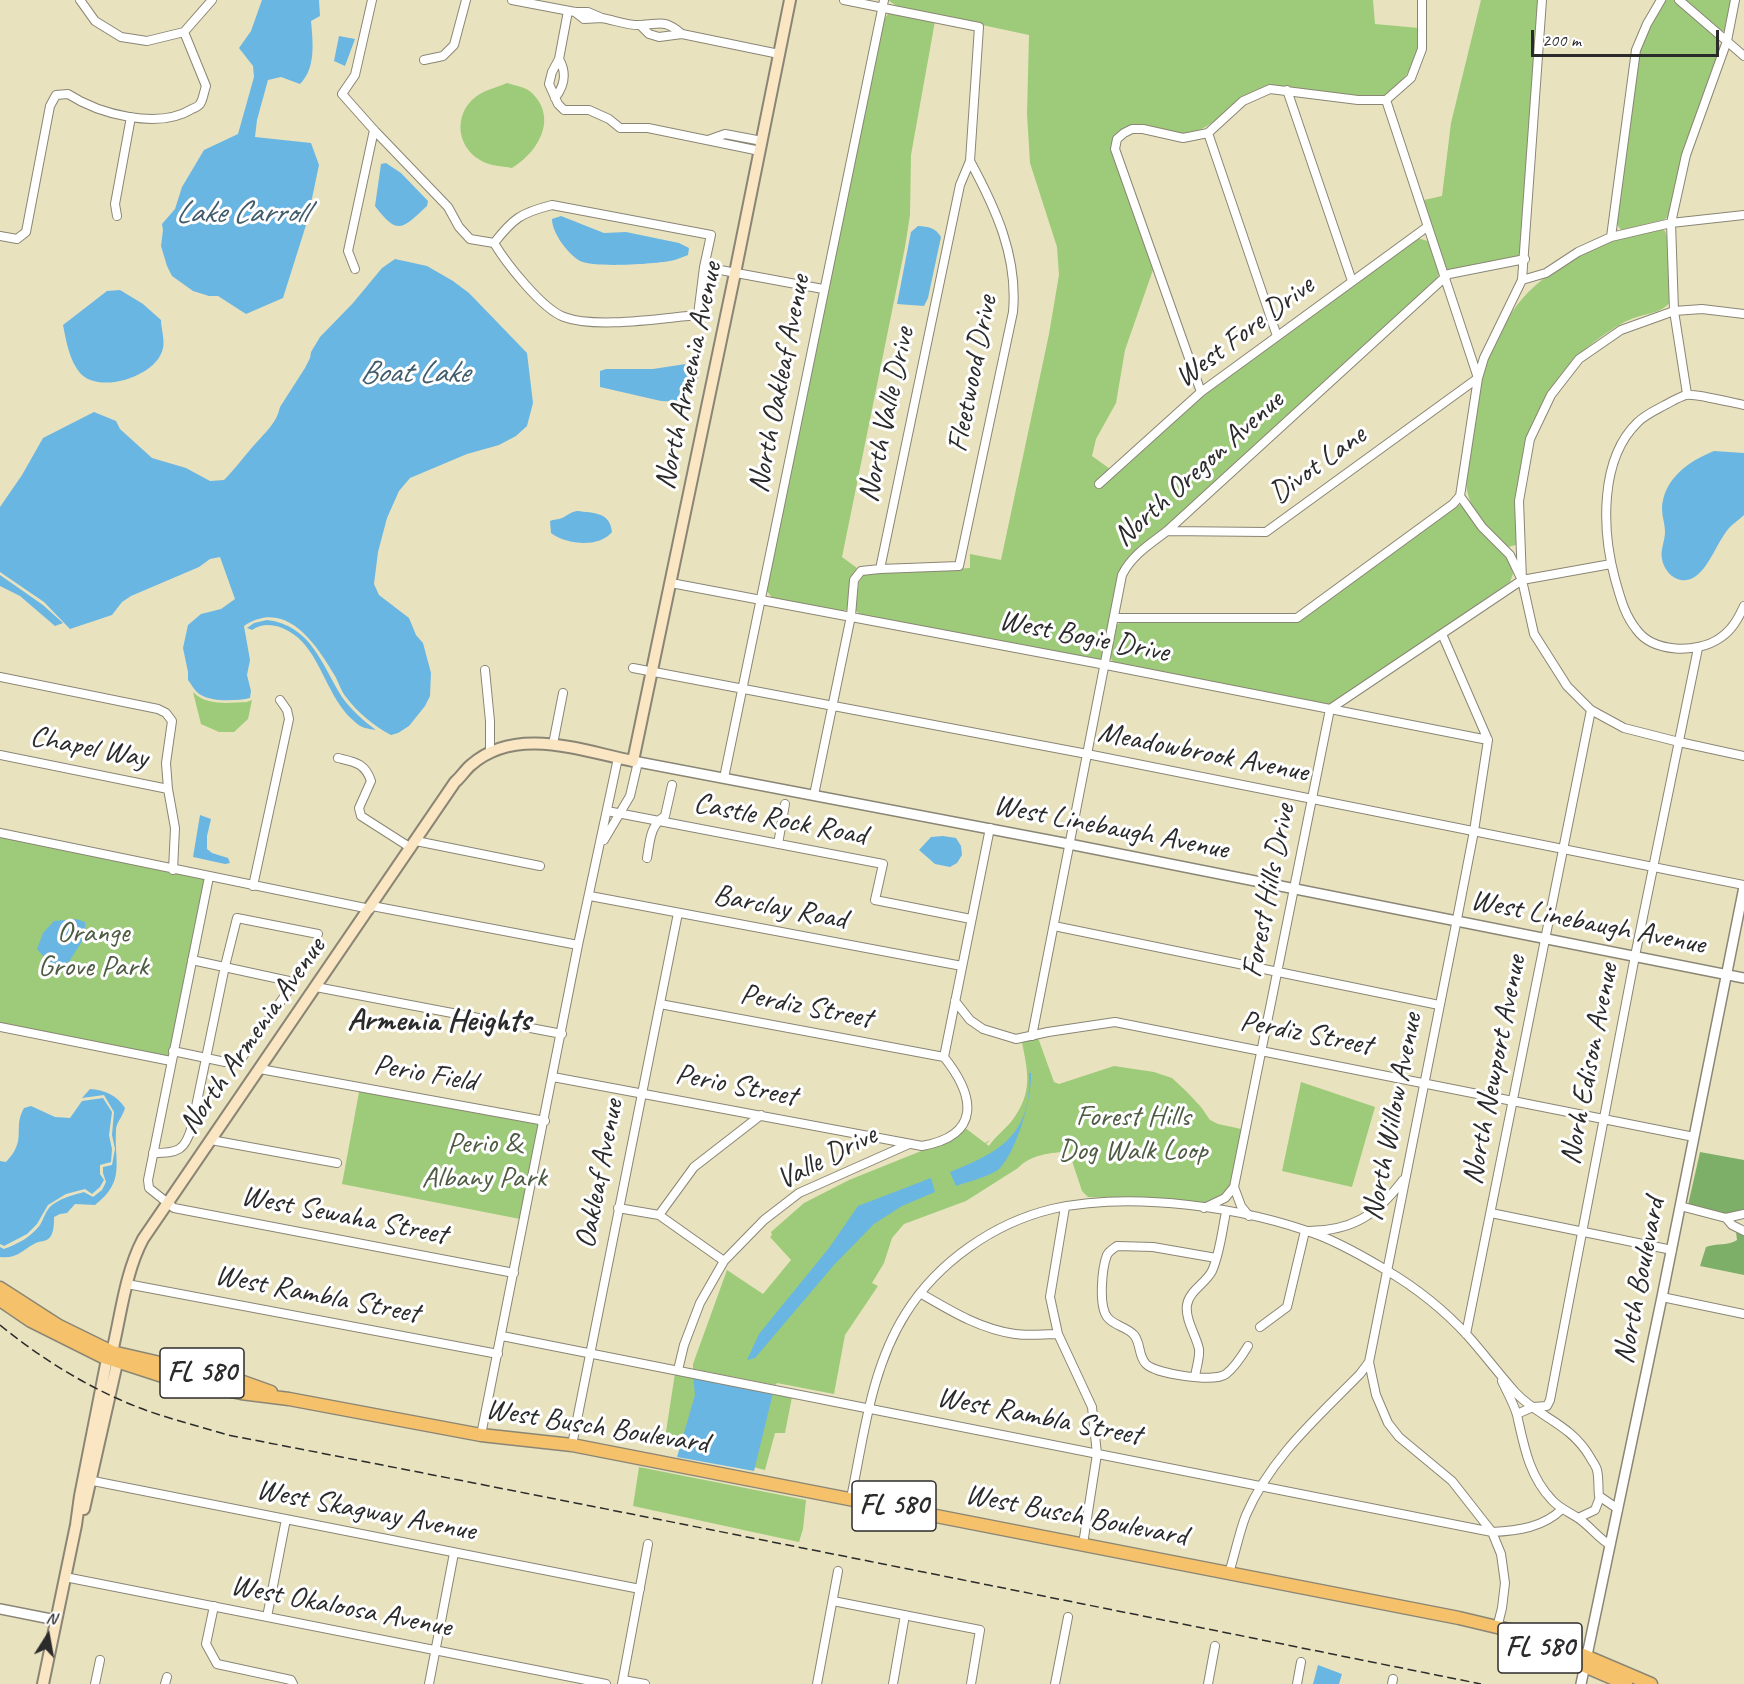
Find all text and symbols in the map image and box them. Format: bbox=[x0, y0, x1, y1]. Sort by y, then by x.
scale bar bbox=[1534, 18, 1722, 56]
text: 200 m bbox=[1542, 29, 1581, 51]
water label: Lake Carroll bbox=[175, 195, 307, 233]
street label: North Armenia Avenue bbox=[647, 259, 731, 493]
street label: West Fore Drive bbox=[1169, 268, 1321, 396]
street label: North Oakleaf Avenue bbox=[741, 272, 819, 496]
street label: Fleetwood Drive bbox=[940, 293, 1006, 455]
street label: North Valle Drive bbox=[851, 324, 923, 506]
water label: Boat Lake bbox=[360, 355, 468, 393]
street label: North Oregon Avenue bbox=[1106, 383, 1292, 555]
street label: Divot Lane bbox=[1263, 418, 1373, 512]
street label: West Bogie Drive bbox=[996, 603, 1172, 671]
street label: Meadowbrook Avenue bbox=[1095, 715, 1311, 791]
street label: Chapel Way bbox=[27, 719, 151, 777]
street label: Castle Rock Road bbox=[691, 786, 869, 854]
street label: West Linebaugh Avenue bbox=[991, 788, 1231, 868]
street label: Forest Hills Drive bbox=[1235, 801, 1303, 981]
street label: Barclay Road bbox=[710, 877, 850, 939]
street label: West Linebaugh Avenue bbox=[1468, 883, 1708, 963]
park label: Orange Grove Park bbox=[38, 915, 148, 986]
street label: North Armenia Avenue bbox=[172, 931, 334, 1141]
street label: North Newport Avenue bbox=[1455, 952, 1535, 1188]
street label: Norh Edison Avenue bbox=[1553, 960, 1627, 1168]
street label: Perdiz Street bbox=[737, 977, 875, 1037]
district label: Armenia Heights bbox=[347, 1003, 531, 1041]
street label: Perdiz Street bbox=[1237, 1004, 1375, 1064]
street label: North Willow Avenue bbox=[1355, 1010, 1431, 1224]
street label: Perio Field bbox=[371, 1047, 479, 1101]
street label: Perio Street bbox=[672, 1057, 800, 1115]
street label: Oakleaf Avenue bbox=[568, 1096, 632, 1252]
park label: Forest Hills Dog Walk Loop bbox=[1058, 1099, 1208, 1170]
street label: Valle Drive bbox=[771, 1118, 883, 1198]
park label: Perio & Albany Park bbox=[422, 1126, 546, 1196]
street label: West Sewaha Street bbox=[238, 1178, 450, 1254]
street label: North Boulevard bbox=[1606, 1195, 1674, 1367]
street label: West Rambla Street bbox=[212, 1258, 422, 1332]
road number: FL 580 bbox=[160, 1348, 244, 1398]
street label: West Rambla Street bbox=[934, 1380, 1144, 1454]
street label: West Busch Boulevard bbox=[483, 1392, 711, 1462]
street label: West Skagway Avenue bbox=[253, 1472, 479, 1550]
street label: West Busch Boulevard bbox=[962, 1477, 1190, 1555]
road number: FL 580 bbox=[852, 1481, 936, 1531]
street label: West Okaloosa Avenue bbox=[228, 1568, 454, 1646]
north arrow bbox=[18, 1606, 78, 1666]
text: N bbox=[45, 1608, 58, 1629]
road number: FL 580 bbox=[1498, 1623, 1582, 1673]

